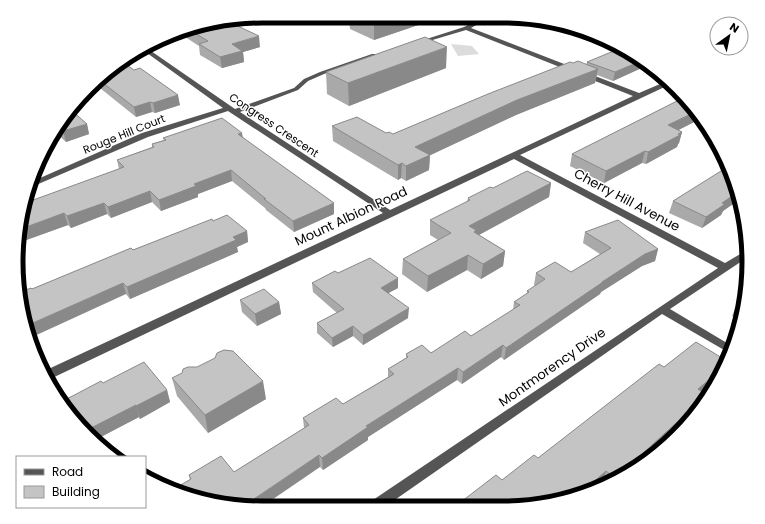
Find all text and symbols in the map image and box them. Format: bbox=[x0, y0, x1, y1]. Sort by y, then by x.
north arrow bbox=[709, 16, 749, 56]
text: N bbox=[727, 19, 742, 37]
street label: Congress Crescent bbox=[226, 89, 322, 161]
street label: Rouge Hill Court bbox=[81, 110, 167, 158]
street label: Cherry Hill Avenue bbox=[571, 164, 683, 236]
street label: Mount Albion Road bbox=[292, 182, 410, 250]
street label: Montmorency Drive bbox=[495, 323, 609, 411]
legend bbox=[16, 456, 146, 508]
text: Road bbox=[52, 463, 83, 480]
text: Building bbox=[52, 483, 100, 500]

